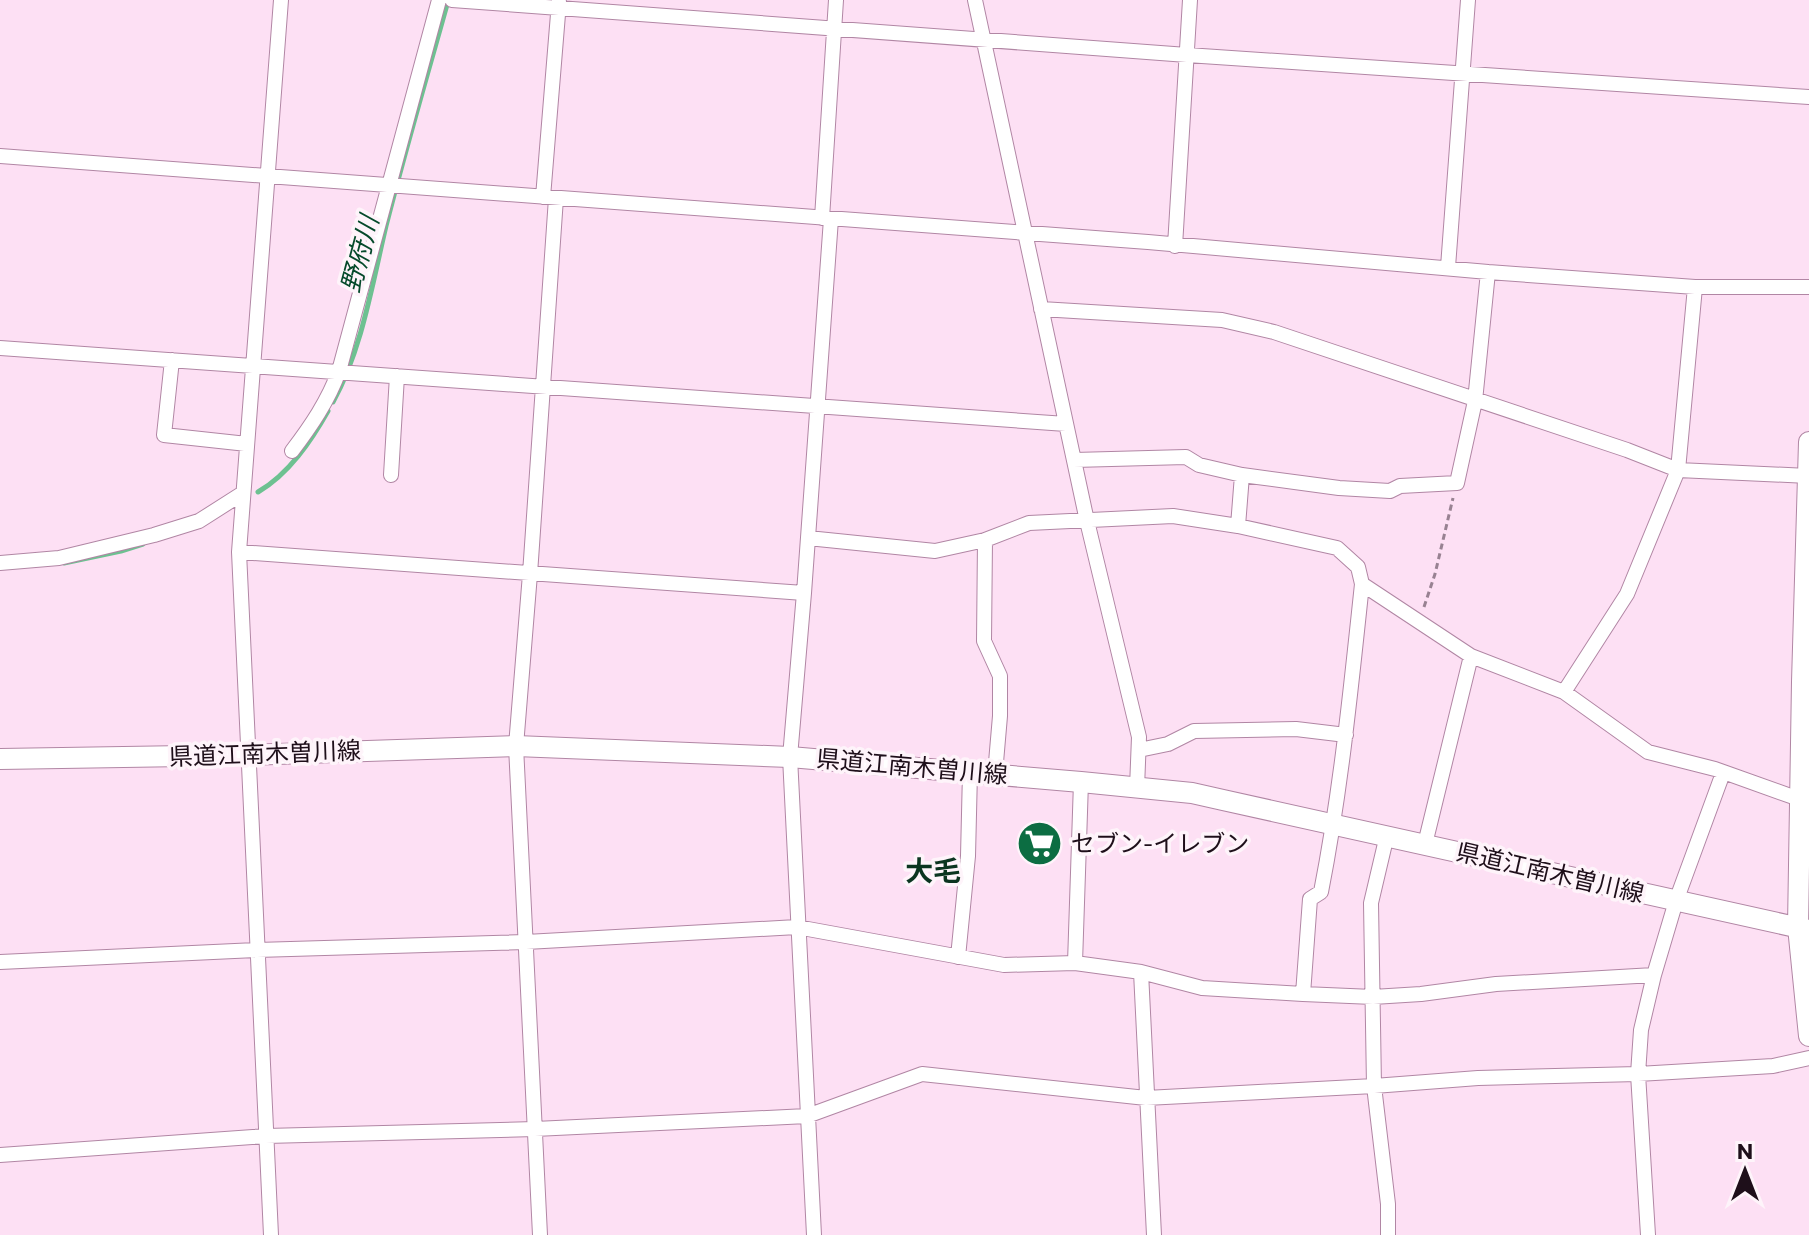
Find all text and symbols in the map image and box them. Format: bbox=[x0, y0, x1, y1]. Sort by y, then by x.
water label: 野府川 bbox=[333, 209, 384, 295]
street label: 県道江南木曽川線 bbox=[169, 735, 361, 770]
street label: 県道江南木曽川線 bbox=[815, 743, 1009, 788]
supermarket icon: セブン-イレブン bbox=[1016, 820, 1064, 868]
place label: セブン-イレブン bbox=[1071, 828, 1249, 857]
street label: 県道江南木曽川線 bbox=[1454, 836, 1647, 907]
district label: 大毛 bbox=[905, 853, 961, 887]
north arrow bbox=[1705, 1131, 1785, 1211]
text: N bbox=[1737, 1137, 1753, 1164]

